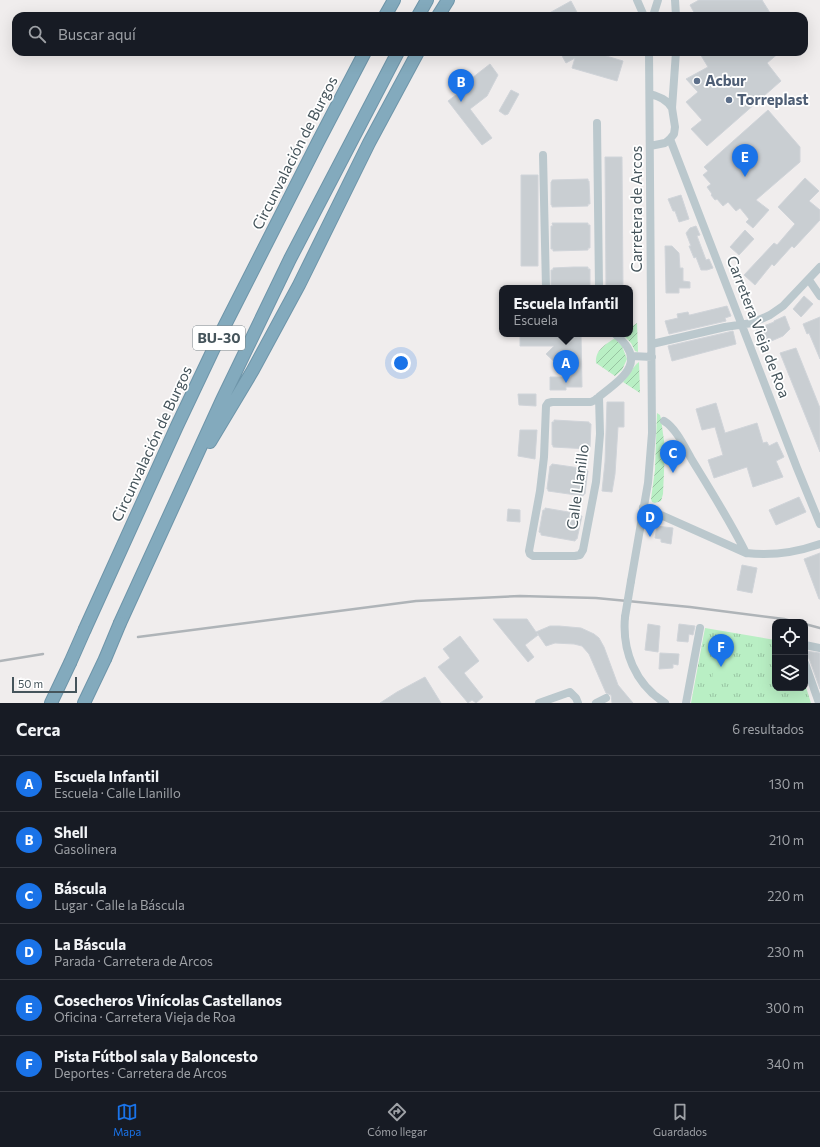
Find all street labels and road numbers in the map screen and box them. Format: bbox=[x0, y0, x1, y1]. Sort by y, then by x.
street label: Circunvalación de Burgos bbox=[248, 73, 341, 232]
street label: Carretera de Arcos bbox=[627, 145, 645, 272]
street label: Carretera Vieja de Roa bbox=[724, 253, 794, 400]
road number: BU-30 bbox=[193, 326, 245, 350]
street label: Circunvalación de Burgos bbox=[107, 363, 195, 524]
street label: Calle Llanillo bbox=[562, 443, 592, 531]

